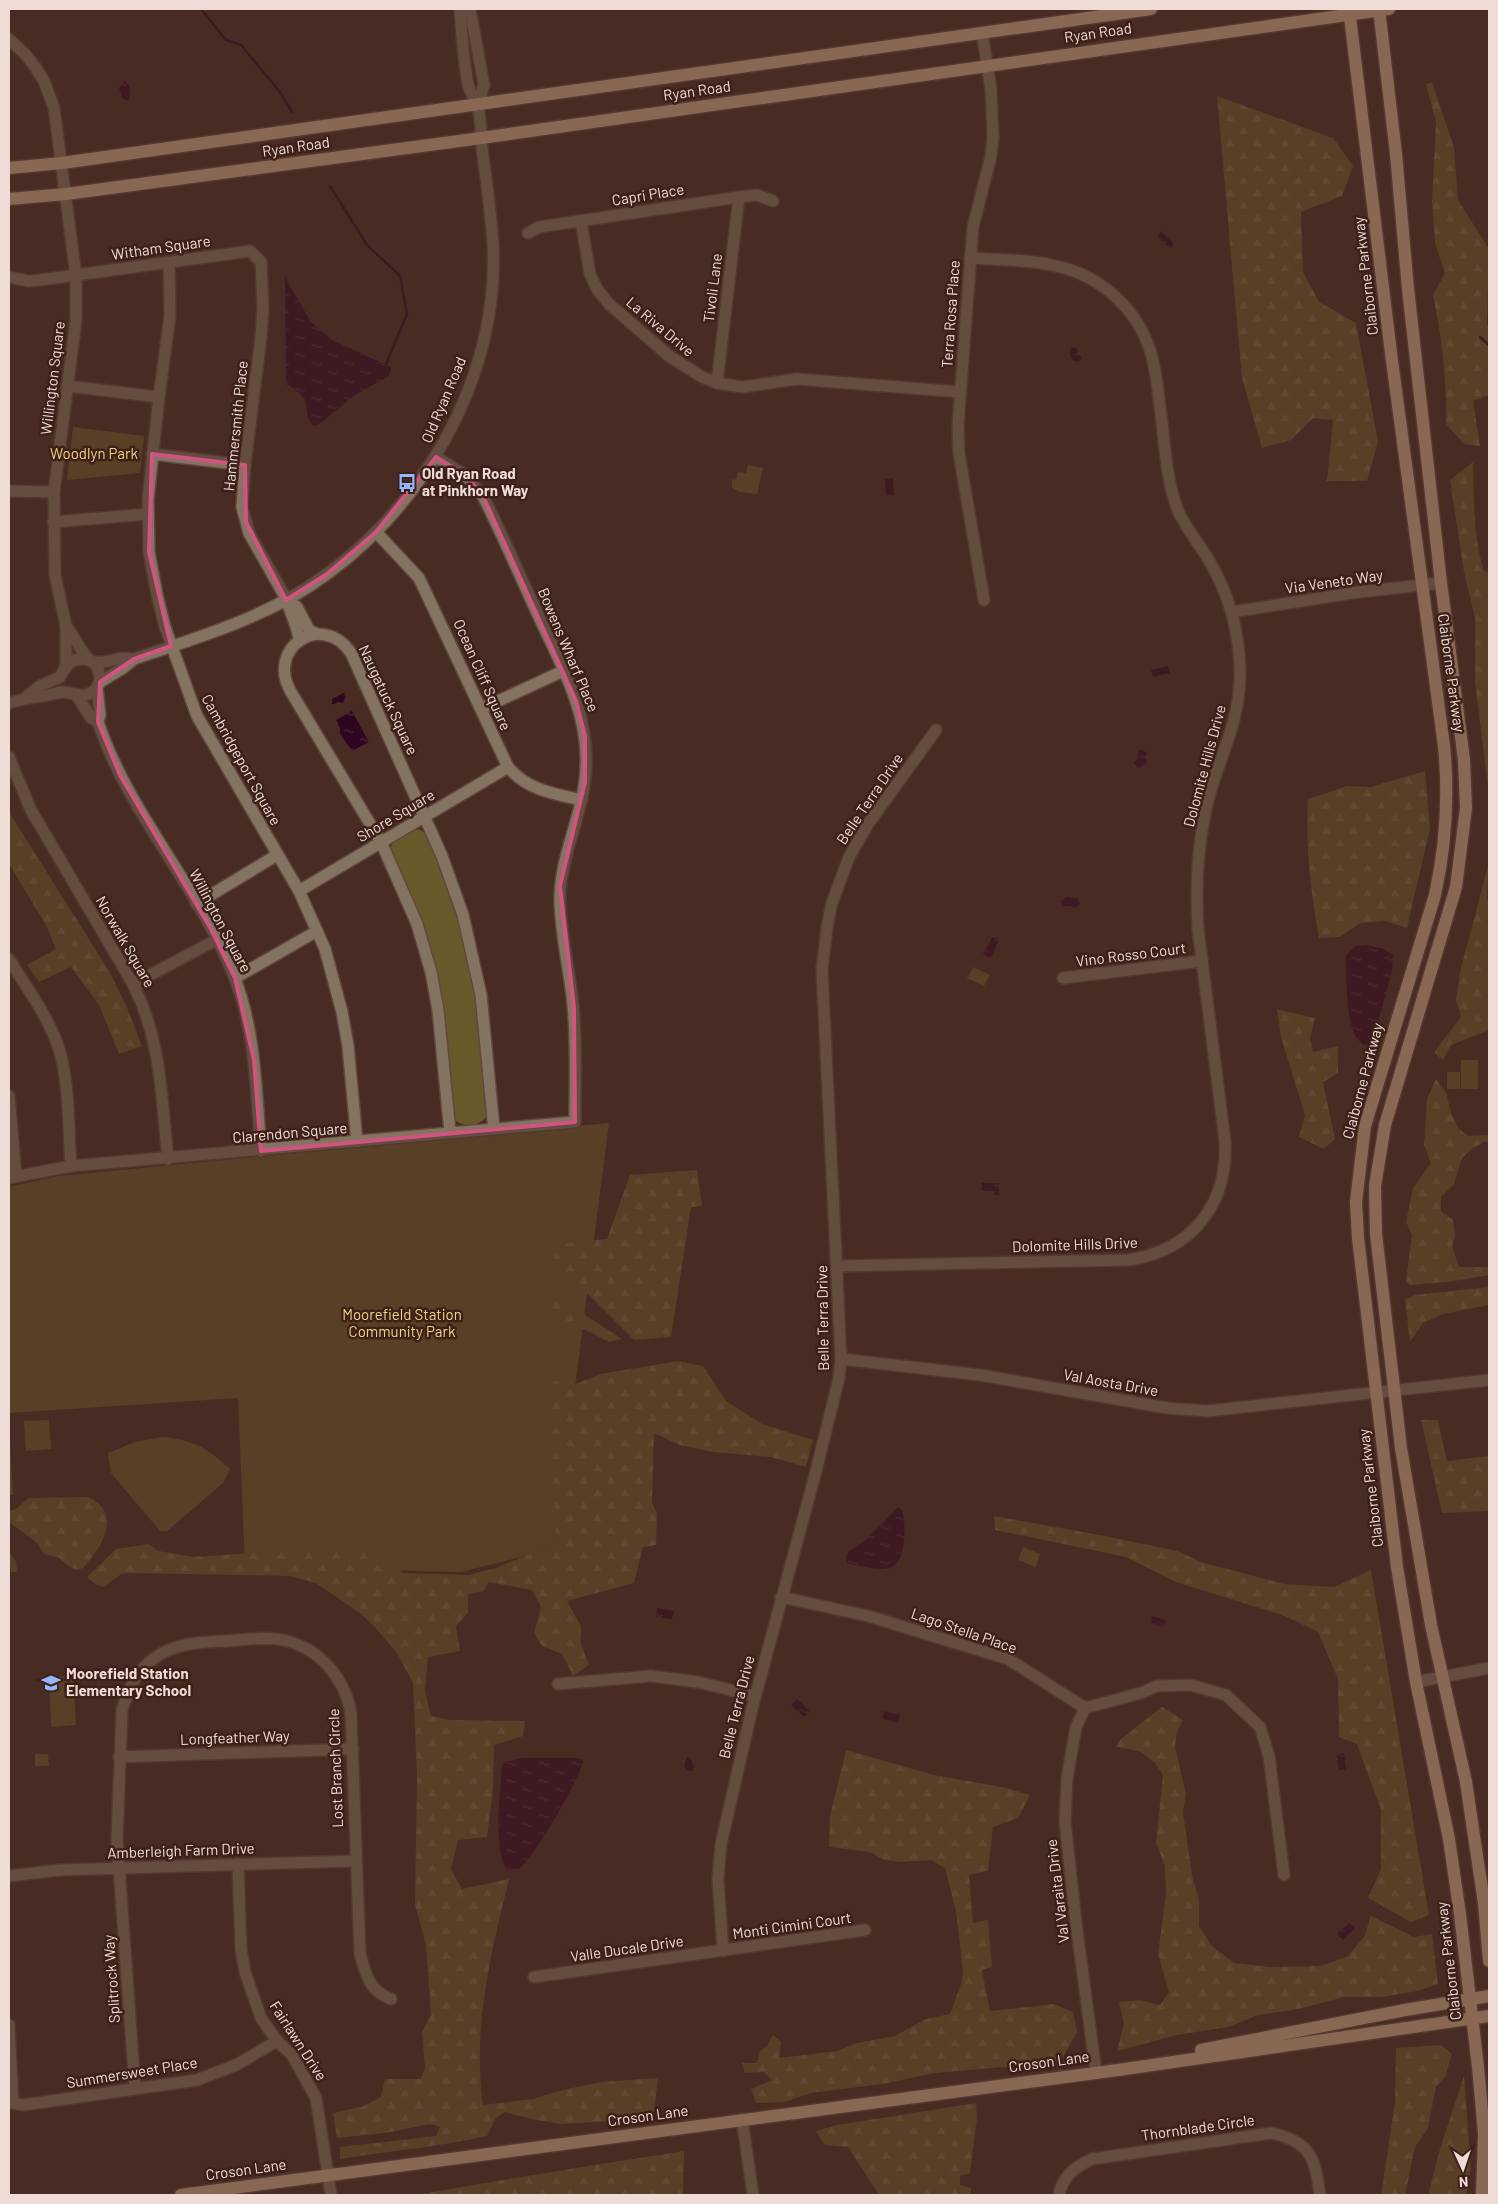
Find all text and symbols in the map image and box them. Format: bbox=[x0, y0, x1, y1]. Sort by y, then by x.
street label: Ryan Road bbox=[1063, 18, 1133, 46]
street label: Ryan Road bbox=[662, 76, 732, 104]
street label: Ryan Road bbox=[261, 132, 331, 160]
street label: Capri Place bbox=[610, 179, 685, 209]
street label: Claiborne Parkway bbox=[1349, 216, 1381, 336]
street label: Witham Square bbox=[110, 231, 212, 263]
street label: Tivoli Lane bbox=[699, 252, 725, 324]
street label: Terra Rosa Place bbox=[937, 259, 963, 368]
street label: La Riva Drive bbox=[623, 293, 698, 360]
street label: Willington Square bbox=[36, 320, 68, 436]
street label: Old Ryan Road bbox=[417, 354, 469, 445]
street label: Hammersmith Place bbox=[219, 360, 251, 492]
park label: Woodlyn Park bbox=[50, 444, 138, 462]
place label: Old Ryan Road at Pinkhorn Way bbox=[422, 464, 529, 499]
bus stop icon: Old Ryan Road at Pinkhorn Way bbox=[396, 472, 418, 494]
street label: Via Veneto Way bbox=[1284, 565, 1384, 597]
street label: Bowens Wharf Place bbox=[535, 585, 603, 714]
street label: Claiborne Parkway bbox=[1435, 613, 1469, 733]
street label: Ocean Cliff Square bbox=[450, 616, 516, 733]
street label: Naugatuck Square bbox=[356, 642, 422, 757]
street label: Cambridgeport Square bbox=[198, 691, 285, 828]
street label: Dolomite Hills Drive bbox=[1179, 703, 1229, 829]
street label: Belle Terra Drive bbox=[832, 750, 906, 847]
street label: Shore Square bbox=[353, 785, 438, 845]
street label: Willington Square bbox=[186, 866, 256, 975]
street label: Norwalk Square bbox=[92, 893, 159, 990]
street label: Vino Rosso Court bbox=[1075, 938, 1187, 970]
street label: Claiborne Parkway bbox=[1338, 1021, 1386, 1141]
street label: Clarendon Square bbox=[232, 1118, 348, 1146]
street label: Dolomite Hills Drive bbox=[1012, 1233, 1138, 1255]
street label: Belle Terra Drive bbox=[812, 1265, 832, 1371]
park label: Moorefield Station Community Park bbox=[342, 1305, 462, 1340]
street label: Val Aosta Drive bbox=[1062, 1365, 1160, 1399]
street label: Claiborne Parkway bbox=[1354, 1428, 1386, 1548]
street label: Lago Stella Place bbox=[909, 1604, 1020, 1657]
street label: Belle Terra Drive bbox=[715, 1653, 758, 1760]
place label: Moorefield Station Elementary School bbox=[66, 1664, 191, 1699]
school or university icon: Moorefield Station Elementary School bbox=[40, 1672, 62, 1694]
street label: Lost Branch Circle bbox=[324, 1708, 346, 1828]
street label: Longfeather Way bbox=[180, 1726, 290, 1748]
street label: Amberleigh Farm Drive bbox=[107, 1838, 255, 1862]
street label: Val Varaita Drive bbox=[1042, 1838, 1072, 1944]
street label: Claiborne Parkway bbox=[1432, 1901, 1464, 2021]
street label: Monti Cimini Court bbox=[731, 1908, 852, 1942]
street label: Valle Ducale Drive bbox=[569, 1931, 685, 1965]
street label: Splitrock Way bbox=[99, 1934, 123, 2024]
street label: Fairlawn Drive bbox=[266, 1997, 331, 2084]
street label: Croson Lane bbox=[1007, 2046, 1090, 2076]
street label: Summersweet Place bbox=[65, 2053, 199, 2091]
street label: Croson Lane bbox=[606, 2100, 689, 2130]
street label: Thornblade Circle bbox=[1140, 2110, 1256, 2144]
north arrow bbox=[1438, 2144, 1488, 2194]
street label: Croson Lane bbox=[204, 2154, 287, 2184]
text: N bbox=[1459, 2174, 1469, 2191]

